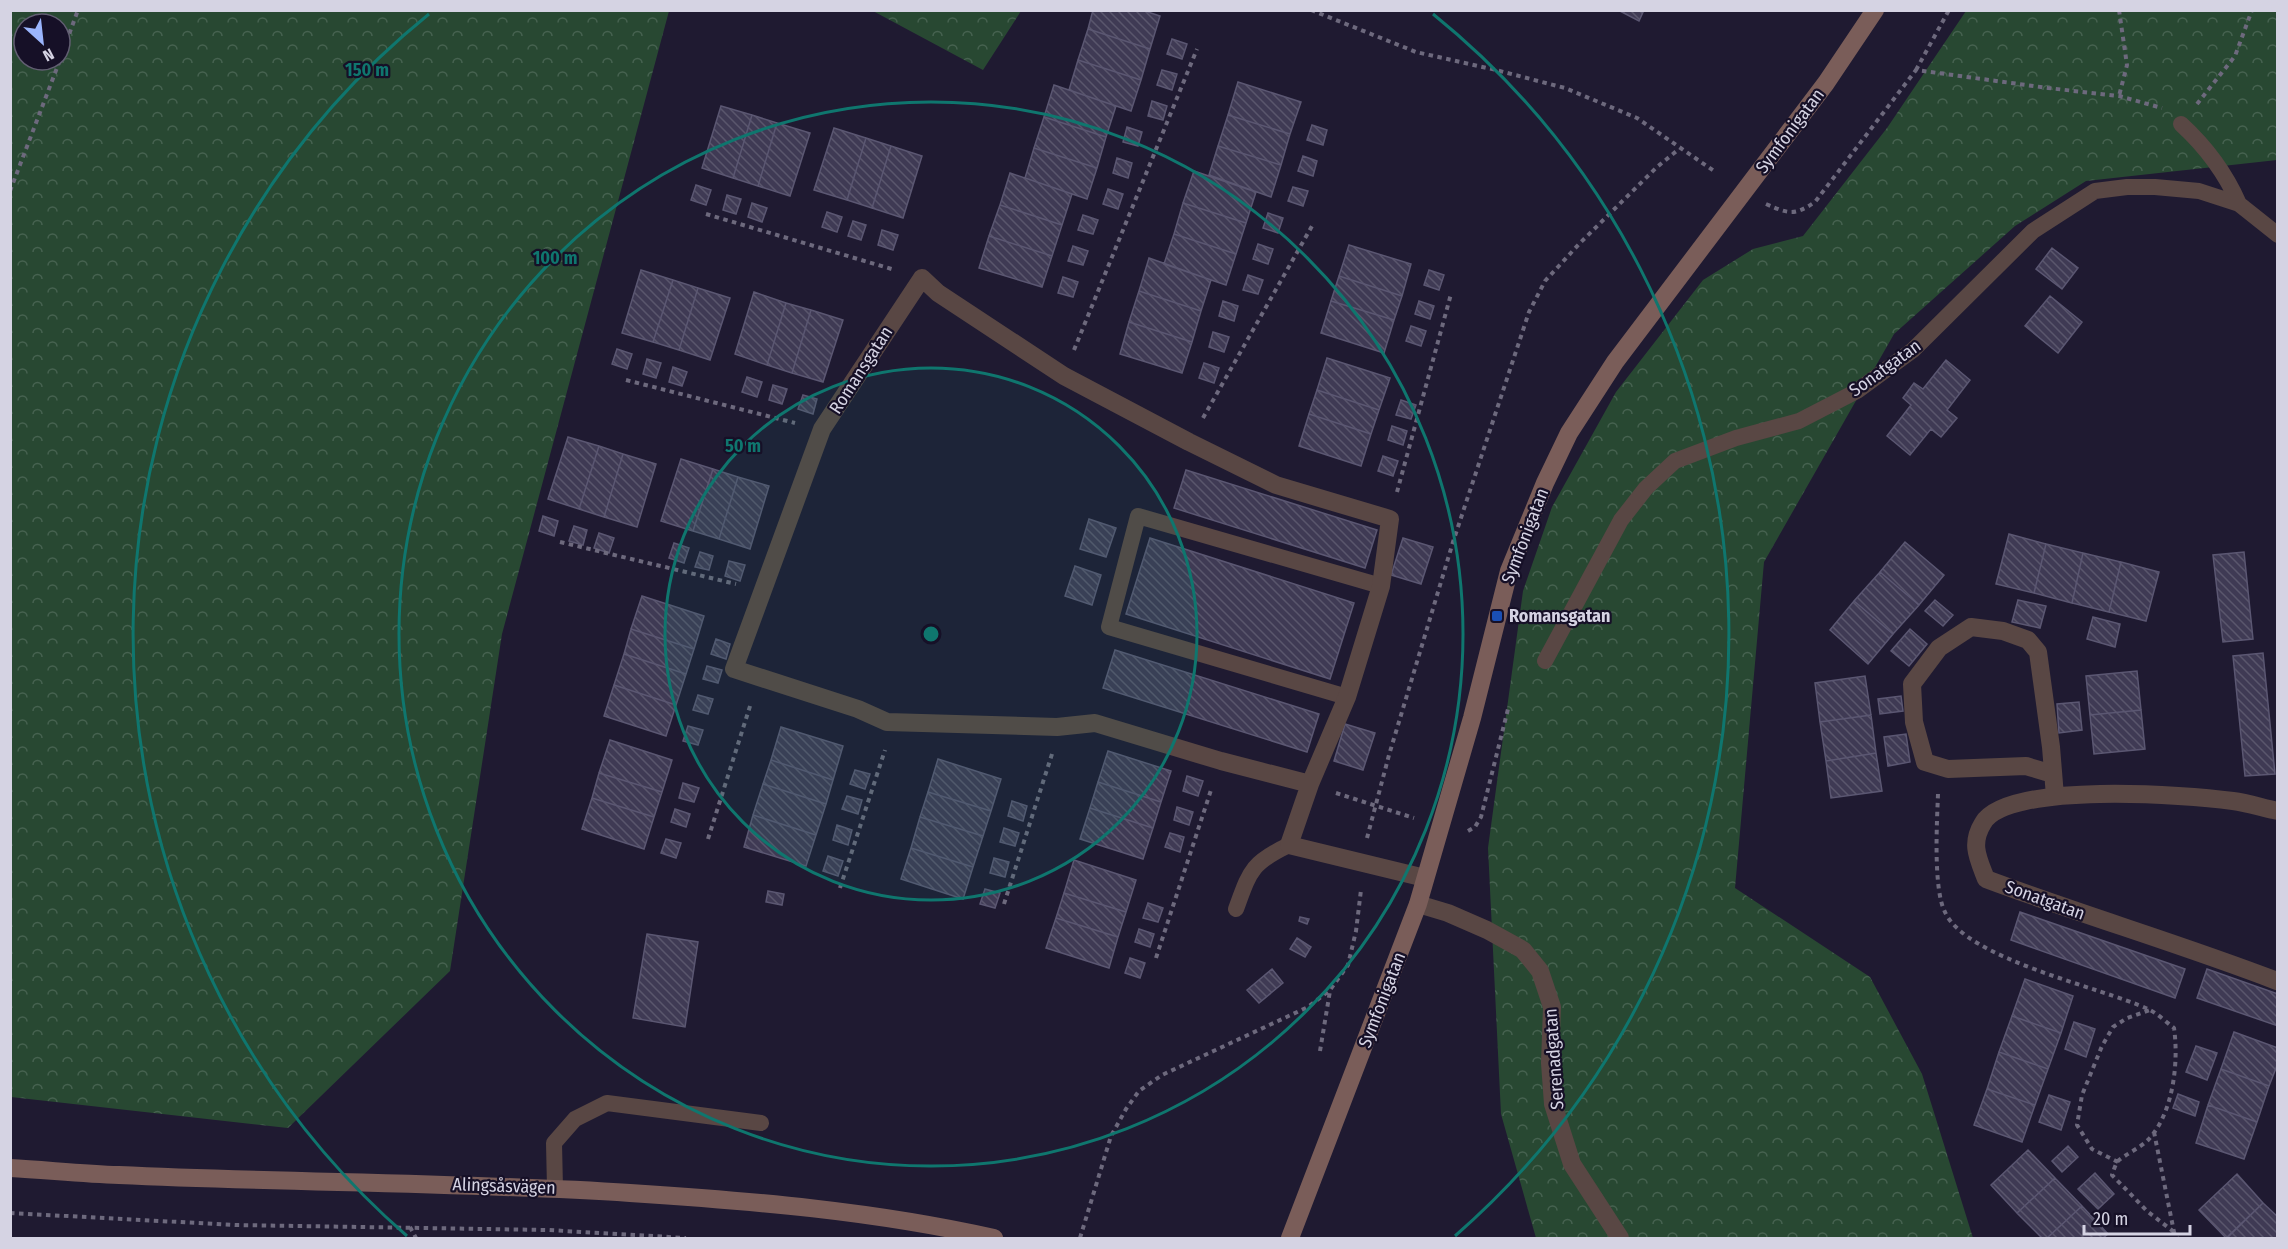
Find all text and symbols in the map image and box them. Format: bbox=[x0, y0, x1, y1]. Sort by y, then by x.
north arrow bbox=[12, 12, 72, 72]
text: N bbox=[40, 44, 57, 66]
text: 150 m bbox=[345, 59, 389, 81]
street label: Symfonigatan bbox=[1751, 84, 1829, 178]
text: 100 m bbox=[533, 247, 577, 269]
street label: Romansgatan bbox=[825, 322, 897, 418]
street label: Sonatgatan bbox=[1845, 335, 1925, 401]
text: 50 m bbox=[725, 435, 761, 457]
street label: Symfonigatan bbox=[1497, 485, 1553, 587]
place label: Romansgatan bbox=[1509, 605, 1610, 627]
marker: Romansgatan bbox=[1490, 609, 1504, 623]
centre of rings bbox=[921, 624, 941, 644]
street label: Sonatgatan bbox=[2002, 875, 2088, 925]
street label: Symfonigatan bbox=[1354, 949, 1410, 1051]
street label: Serenadgatan bbox=[1539, 1008, 1569, 1110]
street label: Alingsåsvägen bbox=[452, 1173, 556, 1199]
scale bar bbox=[2084, 1198, 2190, 1236]
text: 20 m bbox=[2093, 1208, 2128, 1230]

